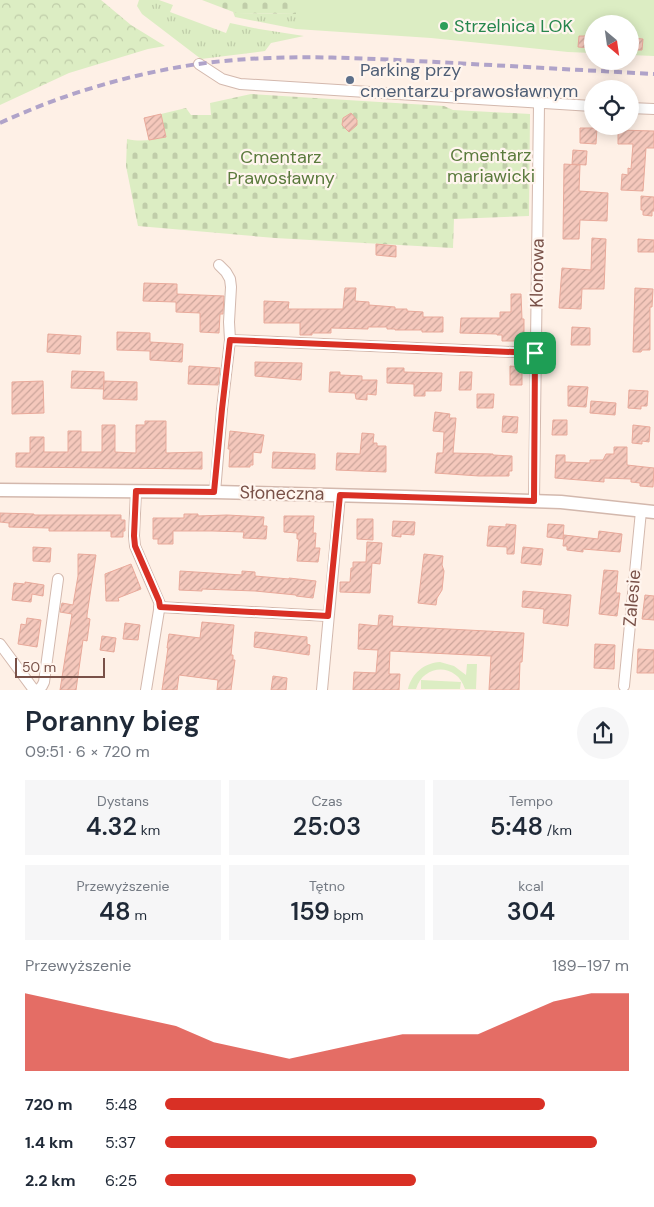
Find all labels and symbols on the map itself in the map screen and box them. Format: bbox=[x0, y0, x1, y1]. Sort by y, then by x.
place label: Strzelnica LOK bbox=[454, 14, 573, 38]
north arrow bbox=[584, 15, 639, 70]
marker: Strzelnica LOK bbox=[438, 20, 450, 32]
place label: Parking przy cmentarzu prawosławnym bbox=[360, 58, 578, 103]
marker: Parking przy cmentarzu prawosławnym bbox=[344, 74, 356, 86]
park label: Cmentarz mariawicki bbox=[447, 143, 535, 188]
park label: Cmentarz Prawosławny bbox=[227, 145, 335, 190]
street label: Klonowa bbox=[524, 238, 550, 308]
pin bbox=[514, 332, 556, 374]
street label: Słoneczna bbox=[239, 480, 325, 506]
street label: Zalesie bbox=[618, 568, 646, 628]
scale bar bbox=[15, 654, 105, 678]

